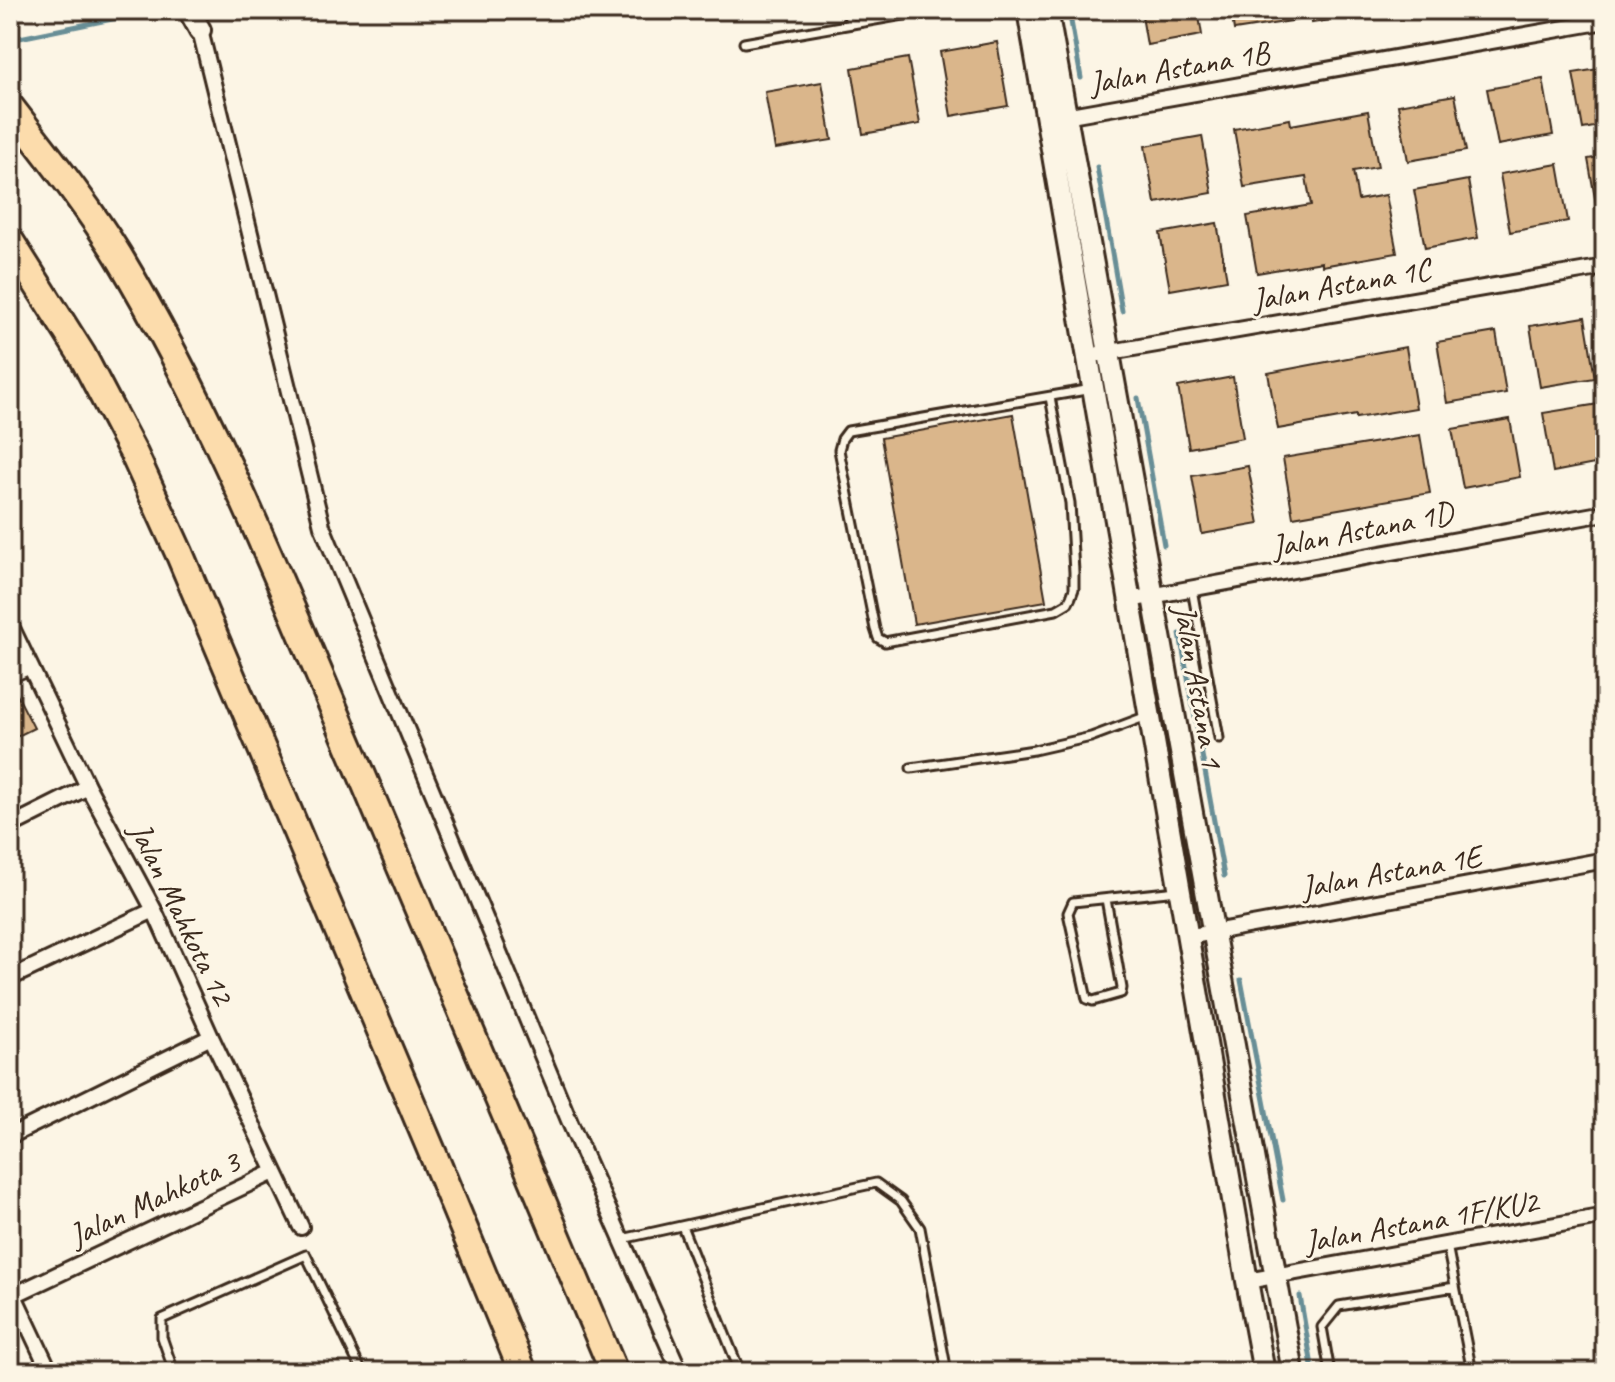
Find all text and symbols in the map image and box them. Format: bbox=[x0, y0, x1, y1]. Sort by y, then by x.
street label: Jalan Astana 1B bbox=[1084, 31, 1274, 104]
street label: Jalan Astana 1C bbox=[1247, 248, 1436, 321]
street label: Jalan Astana 1D bbox=[1266, 491, 1459, 568]
street label: Jalan Astana 1 bbox=[1164, 599, 1233, 772]
street label: Jalan Mahkota 12 bbox=[119, 814, 244, 1013]
street label: Jalan Astana 1E bbox=[1296, 835, 1488, 908]
street label: Jalan Mahkota 3 bbox=[61, 1140, 248, 1257]
street label: Jalan Astana 1F/KU2 bbox=[1299, 1180, 1543, 1263]

